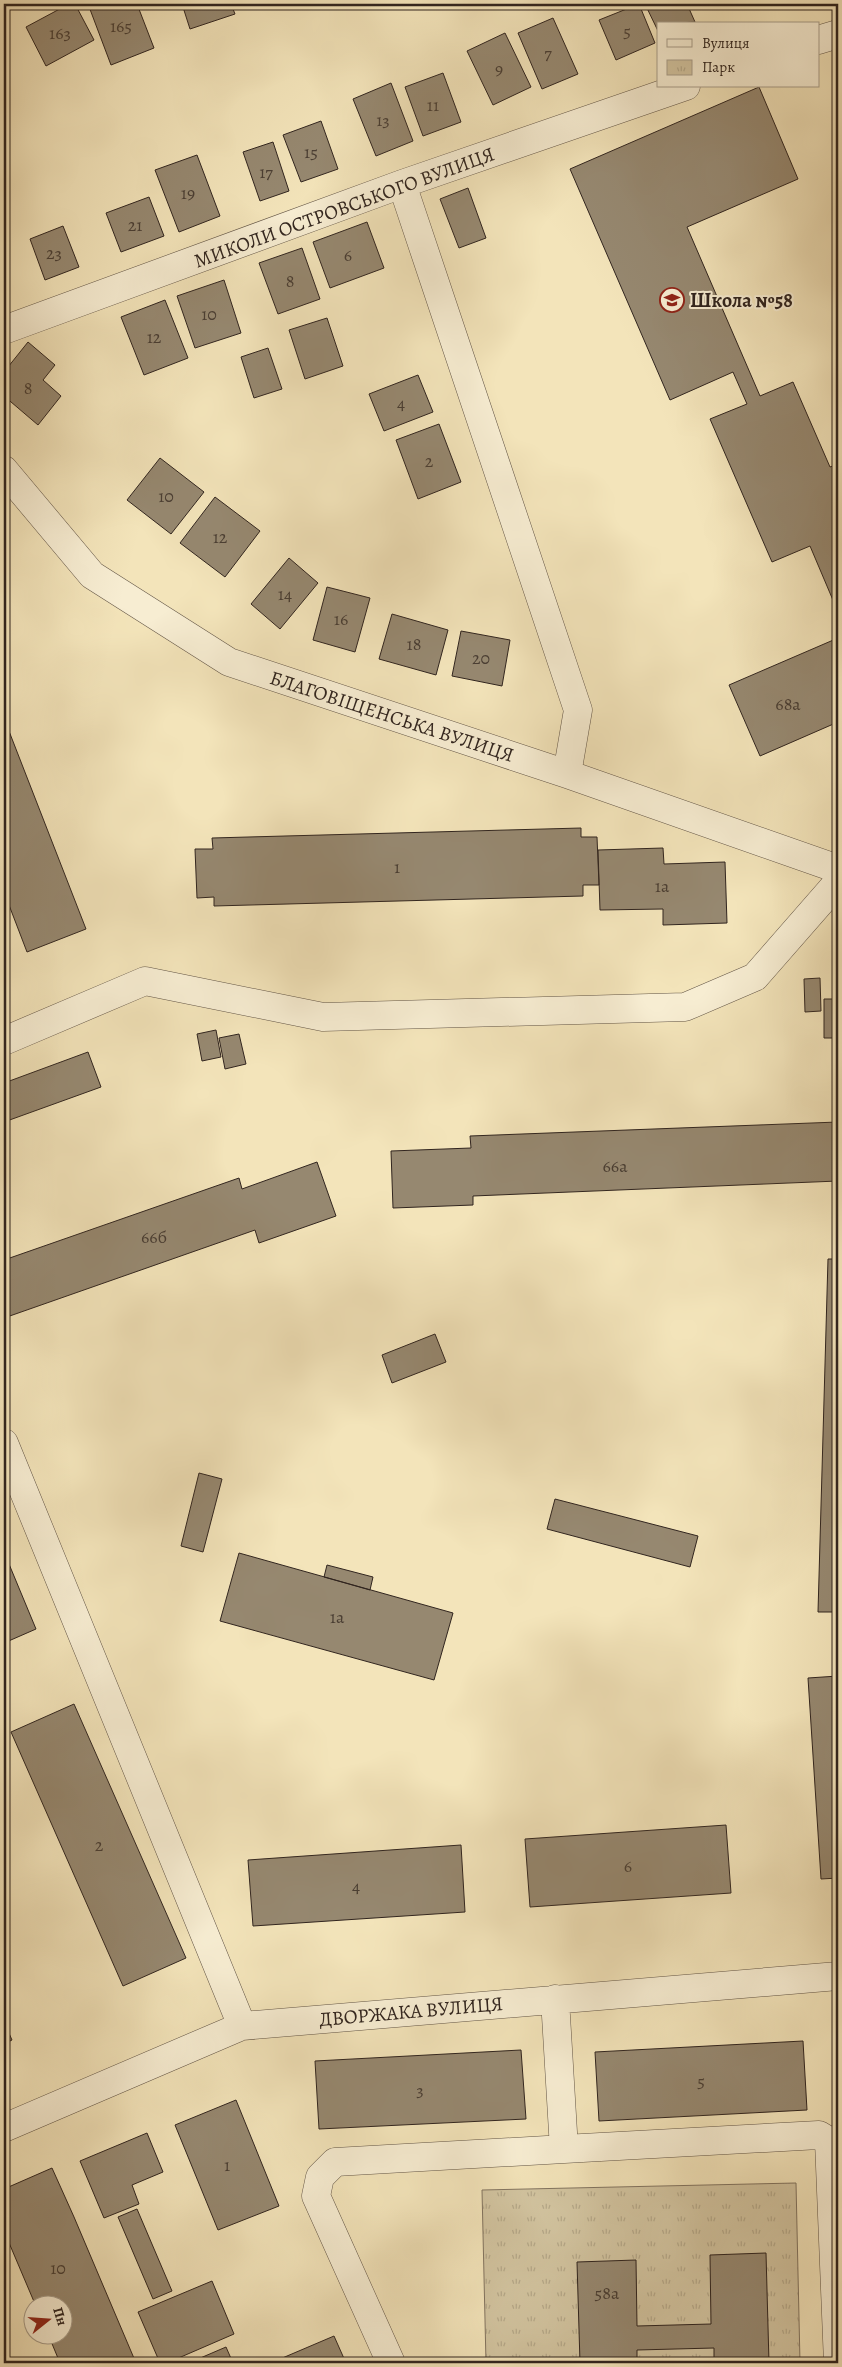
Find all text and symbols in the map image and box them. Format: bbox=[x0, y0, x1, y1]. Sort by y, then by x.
house number: 165 bbox=[110, 14, 132, 38]
house number: 5 bbox=[623, 19, 631, 43]
house number: 163 bbox=[49, 21, 71, 45]
legend bbox=[657, 22, 820, 88]
text: Вулиця bbox=[702, 33, 749, 53]
house number: 7 bbox=[544, 41, 552, 65]
house number: 9 bbox=[495, 57, 503, 81]
text: Парк bbox=[702, 57, 735, 77]
house number: 11 bbox=[427, 93, 439, 117]
house number: 13 bbox=[376, 108, 390, 132]
street label: МИКОЛИ ОСТРОВСЬКОГО ВУЛИЦЯ bbox=[190, 140, 498, 275]
house number: 15 bbox=[304, 140, 318, 164]
house number: 17 bbox=[259, 160, 273, 184]
house number: 19 bbox=[181, 181, 195, 205]
house number: 21 bbox=[128, 213, 142, 237]
house number: 23 bbox=[46, 241, 62, 265]
house number: 6 bbox=[344, 243, 352, 267]
house number: 8 bbox=[286, 269, 294, 293]
school or university icon: Школа №58 bbox=[659, 287, 685, 313]
place label: Школа №58 bbox=[690, 287, 793, 314]
house number: 10 bbox=[201, 302, 217, 326]
house number: 12 bbox=[147, 325, 162, 349]
house number: 8 bbox=[24, 376, 32, 400]
house number: 4 bbox=[397, 391, 405, 415]
house number: 2 bbox=[425, 449, 434, 473]
house number: 10 bbox=[158, 484, 174, 508]
house number: 12 bbox=[213, 525, 228, 549]
house number: 14 bbox=[278, 582, 292, 606]
house number: 16 bbox=[334, 607, 348, 631]
house number: 18 bbox=[407, 632, 421, 656]
house number: 20 bbox=[472, 646, 490, 670]
street label: БЛАГОВІЩЕНСЬКА ВУЛИЦЯ bbox=[266, 664, 517, 769]
house number: 68а bbox=[775, 692, 801, 716]
house number: 1 bbox=[394, 855, 400, 879]
house number: 1а bbox=[655, 874, 670, 898]
house number: 66а bbox=[603, 1154, 628, 1178]
house number: 66б bbox=[141, 1225, 167, 1249]
house number: 1а bbox=[330, 1605, 345, 1629]
house number: 2 bbox=[95, 1833, 104, 1857]
house number: 6 bbox=[624, 1854, 632, 1878]
house number: 4 bbox=[352, 1874, 360, 1898]
street label: ДВОРЖАКА ВУЛИЦЯ bbox=[318, 1990, 504, 2033]
house number: 5 bbox=[697, 2069, 705, 2093]
house number: 3 bbox=[416, 2078, 424, 2102]
house number: 1 bbox=[224, 2153, 230, 2177]
house number: 10 bbox=[50, 2256, 66, 2280]
house number: 58а bbox=[595, 2281, 620, 2305]
north arrow bbox=[22, 2294, 72, 2344]
text: Пн bbox=[48, 2305, 72, 2328]

